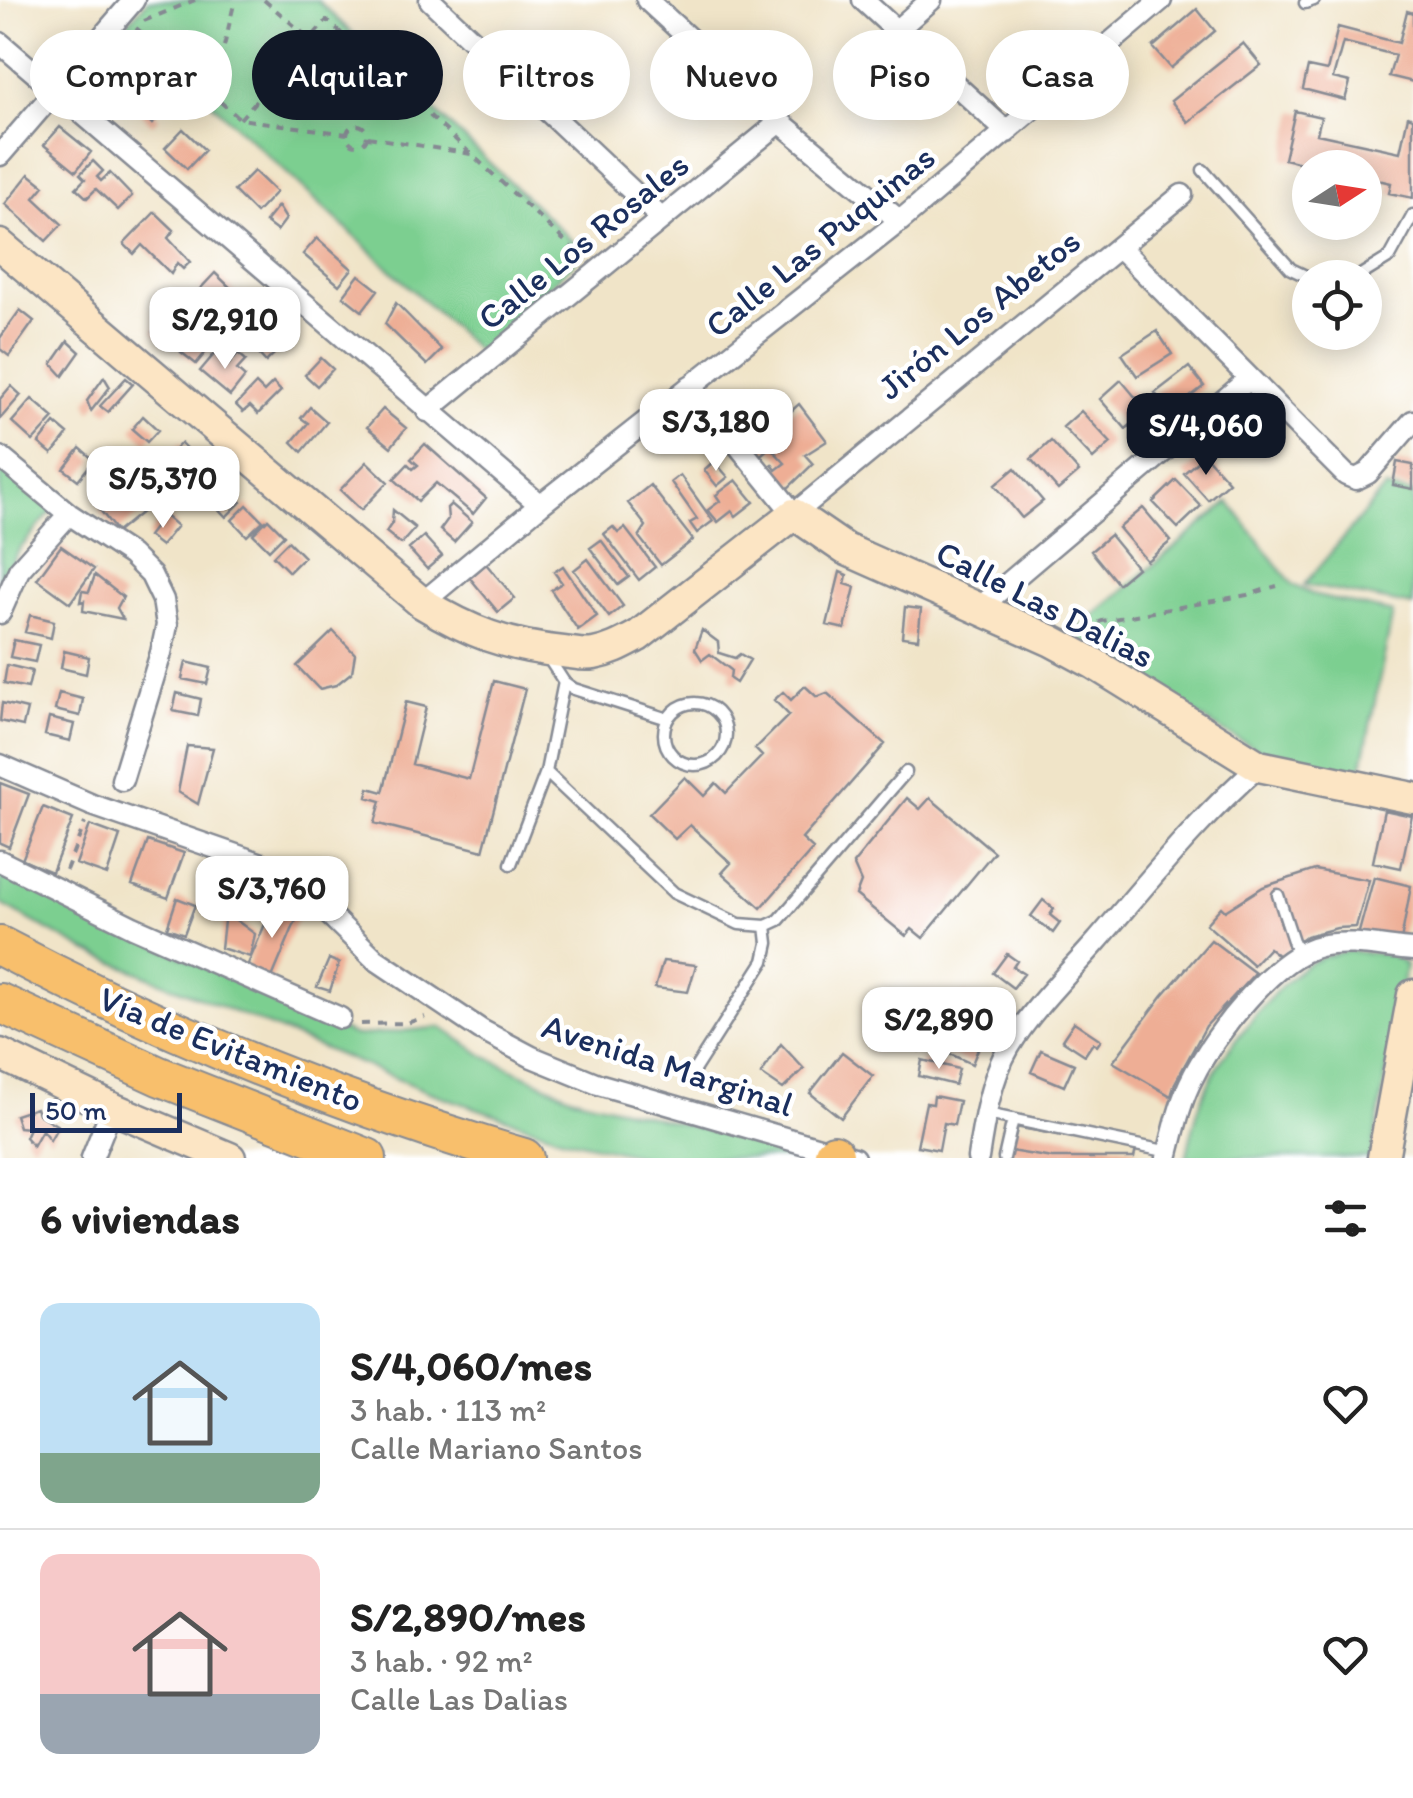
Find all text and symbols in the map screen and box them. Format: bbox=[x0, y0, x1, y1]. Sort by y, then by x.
chip: Comprar bbox=[30, 30, 232, 120]
chip: Alquilar bbox=[252, 30, 443, 120]
chip: Filtros bbox=[463, 30, 630, 120]
chip: Nuevo bbox=[650, 30, 813, 120]
chip: Piso bbox=[833, 30, 966, 120]
chip: Casa bbox=[986, 30, 1129, 120]
street label: Calle Las Puquinas bbox=[697, 136, 943, 346]
street label: Calle Los Rosales bbox=[469, 143, 697, 339]
north arrow bbox=[1292, 150, 1382, 240]
map controls bbox=[1292, 150, 1382, 350]
street label: Jirón Los Abetos bbox=[870, 220, 1088, 408]
button: locate bbox=[1292, 260, 1382, 350]
pin: S/2,910 bbox=[133, 287, 317, 372]
text: S/2,910 bbox=[171, 300, 279, 338]
pin: S/3,180 bbox=[624, 389, 808, 474]
pin: S/4,060 bbox=[1114, 393, 1298, 478]
text: S/3,180 bbox=[662, 402, 770, 440]
text: S/4,060 bbox=[1149, 406, 1263, 444]
pin: S/5,370 bbox=[71, 446, 255, 531]
text: S/5,370 bbox=[109, 459, 217, 497]
street label: Calle Las Dalias bbox=[929, 531, 1161, 677]
pin: S/3,760 bbox=[180, 856, 364, 941]
text: S/3,760 bbox=[218, 869, 327, 907]
street label: Vía de Evitamiento bbox=[93, 977, 369, 1121]
pin: S/2,890 bbox=[847, 987, 1031, 1072]
text: S/2,890 bbox=[884, 1000, 994, 1038]
street label: Avenida Marginal bbox=[537, 1005, 799, 1125]
scale bar bbox=[30, 1088, 182, 1132]
text: 50 m bbox=[45, 1093, 107, 1127]
icon: filters bbox=[1318, 1191, 1373, 1246]
text: 6 viviendas bbox=[40, 1193, 240, 1244]
text: S/4,060/mes bbox=[350, 1340, 592, 1391]
icon: home bbox=[120, 1343, 240, 1463]
icon: heart bbox=[1318, 1376, 1373, 1431]
text: 3 hab. · 113 m² bbox=[350, 1391, 546, 1429]
text: Calle Mariano Santos bbox=[350, 1429, 643, 1467]
text: S/2,890/mes bbox=[350, 1591, 586, 1642]
icon: home bbox=[120, 1594, 240, 1714]
icon: heart bbox=[1318, 1627, 1373, 1682]
text: 3 hab. · 92 m² bbox=[350, 1642, 533, 1680]
text: Calle Las Dalias bbox=[350, 1680, 568, 1718]

